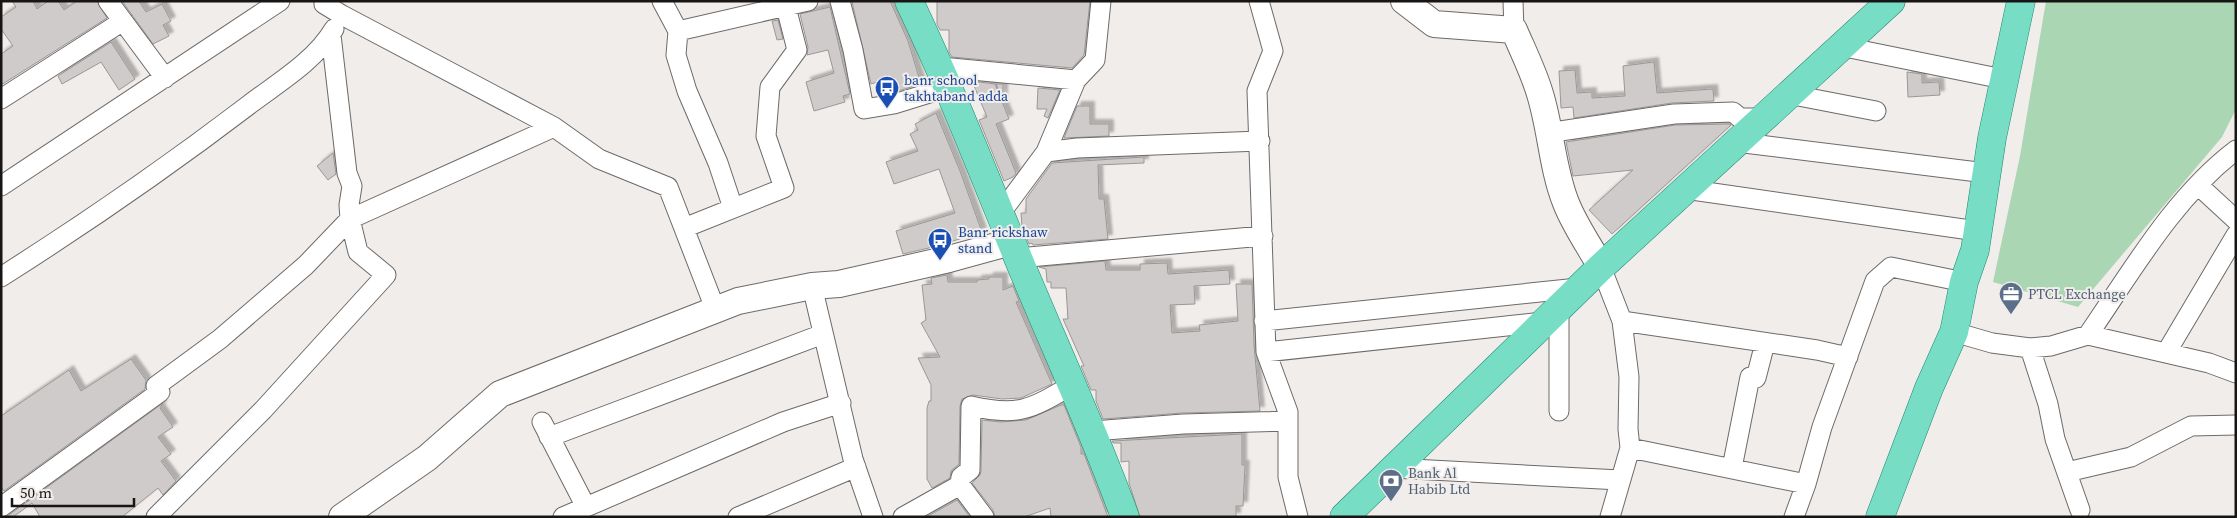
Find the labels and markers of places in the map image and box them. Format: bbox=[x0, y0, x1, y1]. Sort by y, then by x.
place label: banr school takhtaband adda bbox=[904, 70, 1009, 106]
bus stop icon: banr school takhtaband adda bbox=[874, 75, 900, 109]
place label: Banr rickshaw stand bbox=[958, 222, 1048, 258]
bus stop icon: Banr rickshaw stand bbox=[927, 227, 953, 261]
office icon: PTCL Exchange bbox=[1998, 281, 2024, 315]
place label: PTCL Exchange bbox=[2028, 284, 2126, 304]
place label: Bank Al Habib Ltd bbox=[1408, 463, 1470, 499]
bank icon: Bank Al Habib Ltd bbox=[1378, 468, 1404, 502]

